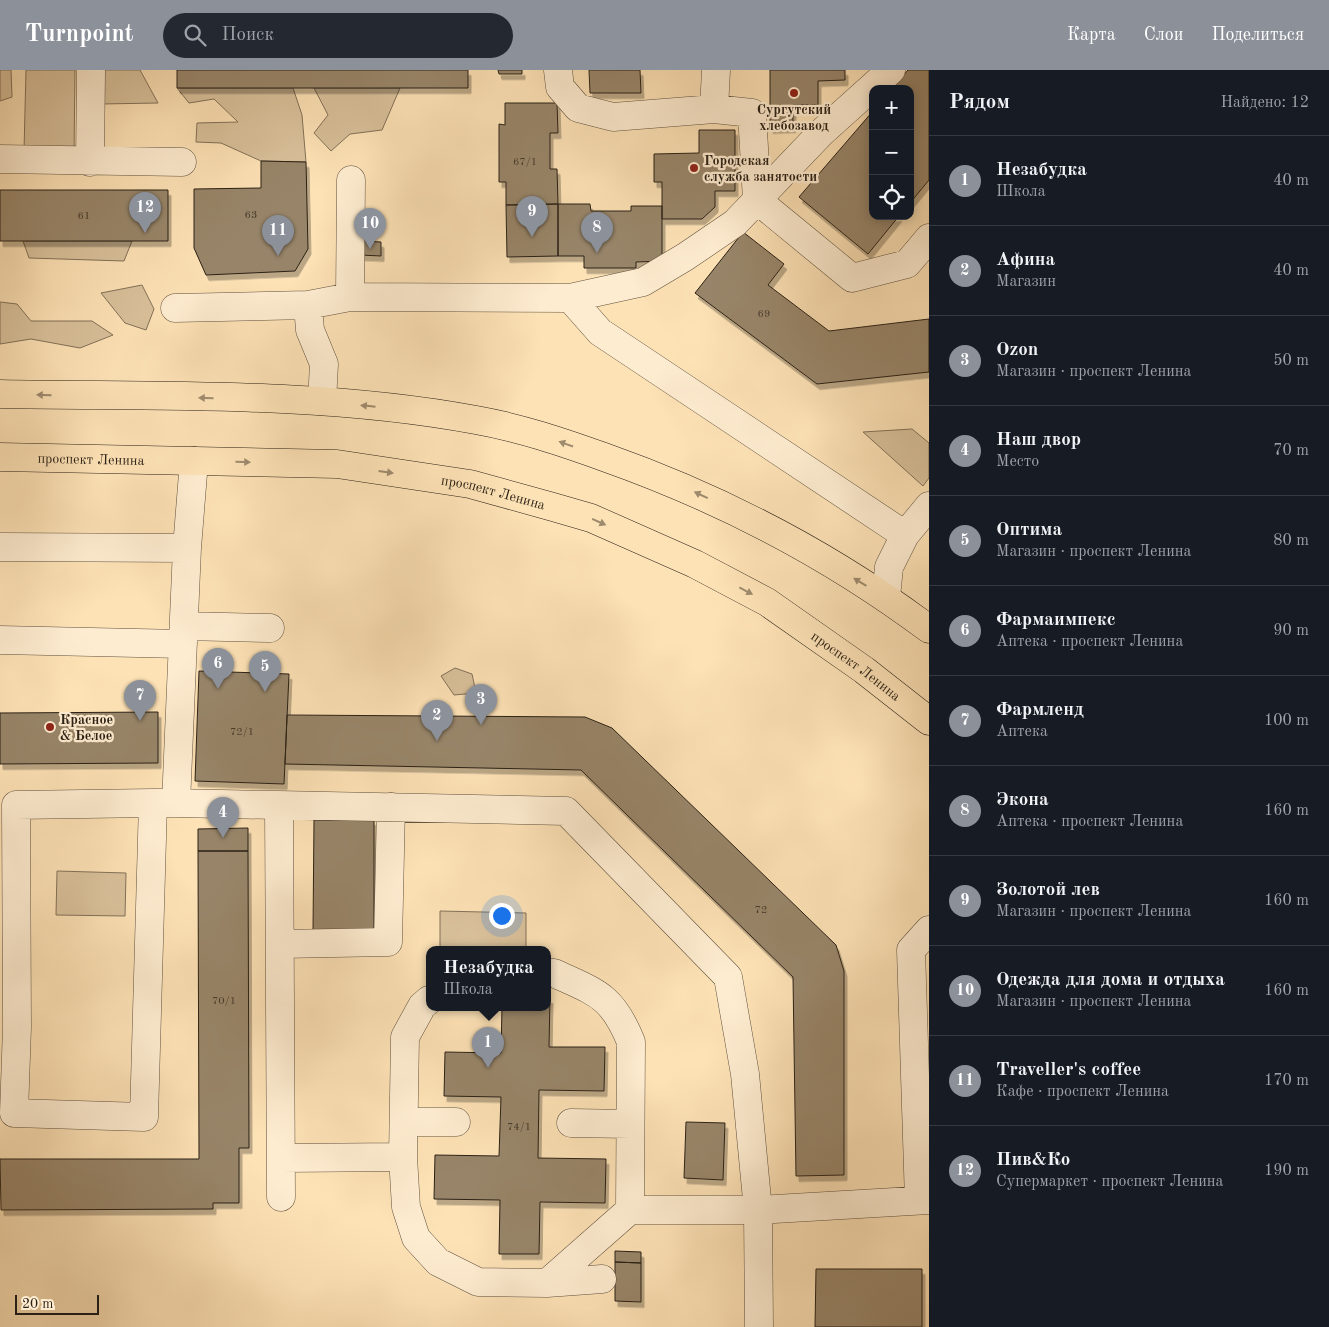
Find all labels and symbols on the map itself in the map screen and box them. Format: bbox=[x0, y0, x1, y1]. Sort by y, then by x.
marker: Сургутский хлебозавод bbox=[788, 87, 800, 99]
place label: Сургутский хлебозавод bbox=[757, 103, 831, 133]
place label: Городская служба занятости bbox=[704, 154, 817, 184]
house number: 67/1 bbox=[513, 157, 537, 168]
marker: Городская служба занятости bbox=[688, 162, 700, 174]
pin: 12 bbox=[129, 192, 161, 233]
pin: 9 bbox=[516, 196, 548, 237]
pin: 10 bbox=[354, 208, 386, 249]
house number: 63 bbox=[245, 210, 257, 221]
house number: 61 bbox=[78, 211, 90, 222]
pin: 8 bbox=[581, 212, 613, 253]
pin: 11 bbox=[262, 215, 294, 256]
house number: 69 bbox=[758, 309, 770, 320]
one-way arrow bbox=[35, 391, 51, 399]
one-way arrow bbox=[198, 394, 214, 402]
one-way arrow bbox=[360, 402, 376, 410]
one-way arrow bbox=[558, 440, 573, 447]
street label: проспект Ленина bbox=[37, 452, 145, 468]
one-way arrow bbox=[235, 458, 251, 466]
one-way arrow bbox=[378, 468, 394, 476]
street label: проспект Ленина bbox=[440, 474, 547, 513]
one-way arrow bbox=[693, 491, 708, 499]
one-way arrow bbox=[592, 518, 606, 526]
one-way arrow bbox=[854, 577, 867, 586]
one-way arrow bbox=[738, 587, 753, 595]
street label: проспект Ленина bbox=[808, 629, 903, 704]
pin: 6 bbox=[202, 648, 234, 689]
pin: 5 bbox=[249, 651, 281, 692]
pin: 7 bbox=[124, 680, 156, 721]
pin: 3 bbox=[465, 684, 497, 725]
pin: 2 bbox=[421, 700, 453, 741]
place label: Красное & Белое bbox=[60, 713, 113, 743]
marker: Красное & Белое bbox=[44, 721, 56, 733]
house number: 72/1 bbox=[230, 727, 254, 738]
pin: 4 bbox=[207, 797, 239, 838]
your location bbox=[489, 903, 515, 929]
house number: 72 bbox=[755, 905, 767, 916]
house number: 70/1 bbox=[212, 996, 236, 1007]
pin: 1 bbox=[472, 1027, 504, 1068]
house number: 74/1 bbox=[507, 1122, 531, 1133]
scale bar bbox=[15, 1292, 99, 1315]

